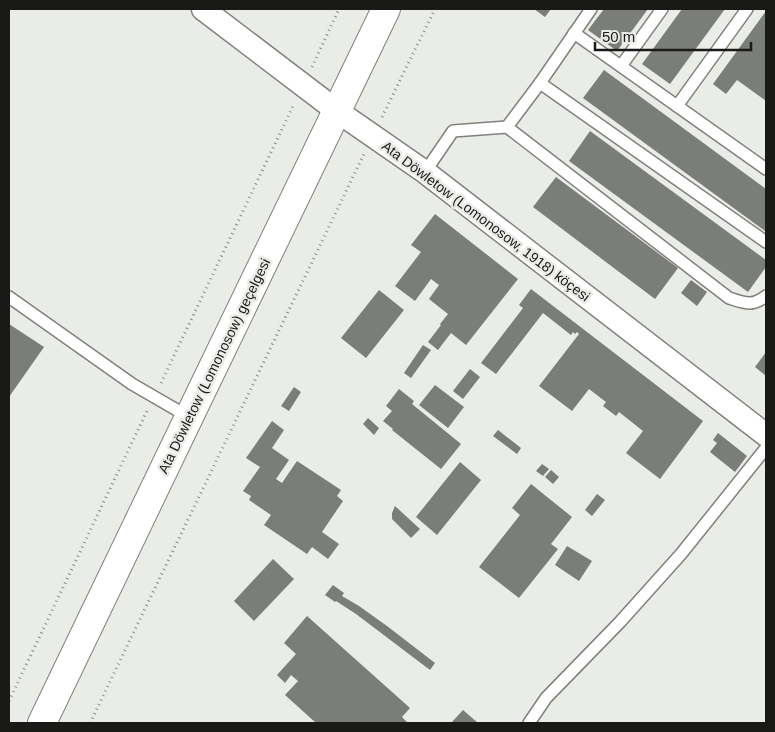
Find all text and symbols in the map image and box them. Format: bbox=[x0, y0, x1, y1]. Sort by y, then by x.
scale bar bbox=[595, 20, 751, 52]
text: 50 m bbox=[602, 28, 635, 45]
street label: Ata Döwletow (Lomonosow, 1918) köçesi bbox=[379, 138, 593, 304]
street label: Ata Döwletow (Lomonosow) geçelgesi bbox=[155, 256, 273, 476]

